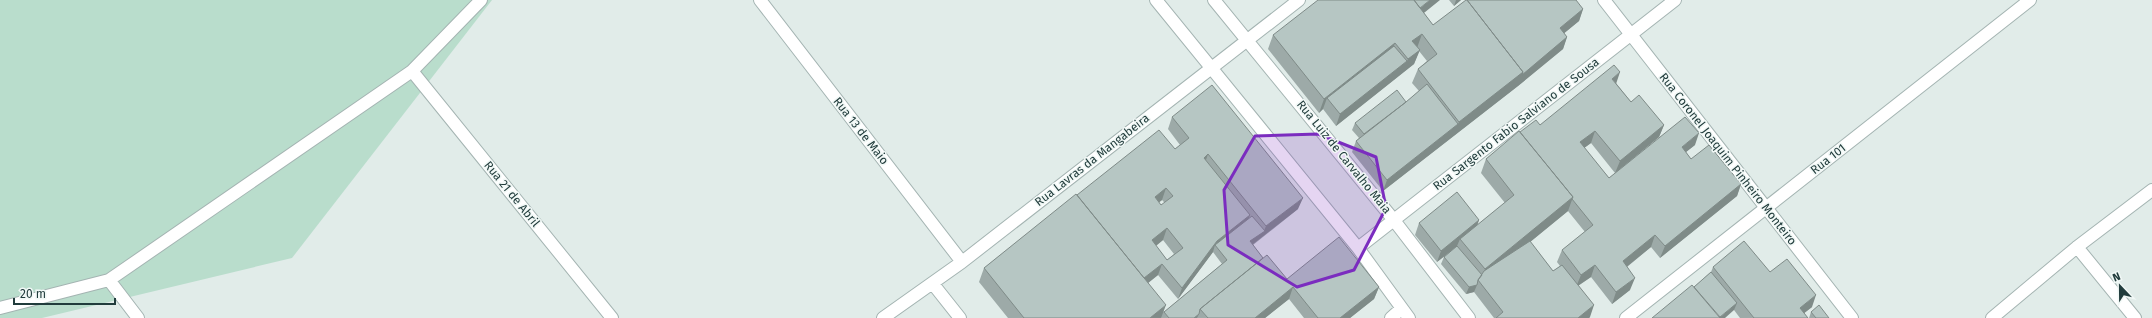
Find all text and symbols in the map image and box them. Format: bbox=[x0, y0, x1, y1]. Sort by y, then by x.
street label: Rua Sargento Fabio Salviano de Sousa bbox=[1430, 55, 1602, 193]
street label: Rua Coronel Joaquim Pinheiro Monteiro bbox=[1656, 70, 1800, 248]
street label: Rua 13 de Maio bbox=[830, 95, 892, 167]
street label: Rua Luiz de Carvalho Maia bbox=[1294, 97, 1394, 217]
street label: Rua Lavras da Mangabeira bbox=[1032, 111, 1152, 209]
street label: Rua 101 bbox=[1808, 141, 1848, 177]
street label: Rua 21 de Abril bbox=[481, 158, 543, 230]
north arrow bbox=[2100, 266, 2140, 306]
text: N bbox=[2111, 270, 2122, 285]
scale bar bbox=[14, 280, 115, 306]
text: 20 m bbox=[20, 287, 46, 301]

